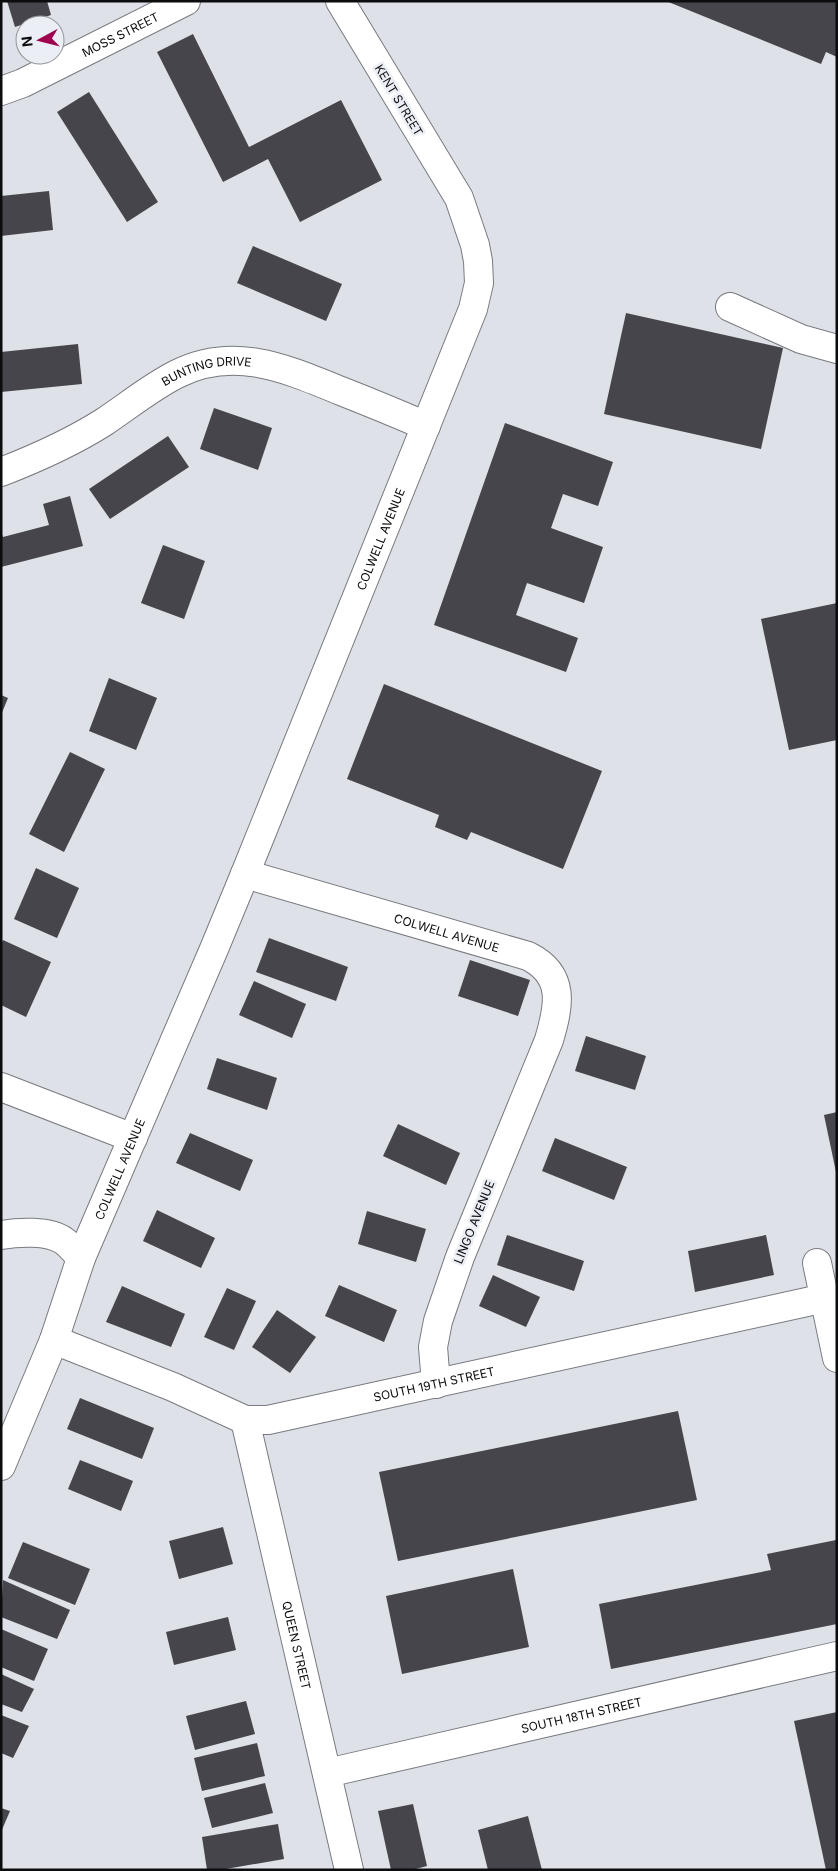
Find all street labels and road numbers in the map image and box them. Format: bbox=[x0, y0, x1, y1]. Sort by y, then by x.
street label: MOSS STREET bbox=[79, 8, 161, 60]
street label: KENT STREET bbox=[372, 62, 426, 139]
street label: BUNTING DRIVE bbox=[159, 353, 252, 389]
street label: COLWELL AVENUE bbox=[353, 486, 408, 592]
street label: COLWELL AVENUE bbox=[392, 910, 501, 955]
street label: COLWELL AVENUE bbox=[91, 1116, 148, 1222]
street label: LINGO AVENUE bbox=[450, 1178, 498, 1266]
street label: SOUTH 19TH STREET bbox=[372, 1363, 496, 1404]
street label: QUEEN STREET bbox=[280, 1599, 315, 1691]
street label: SOUTH 18TH STREET bbox=[519, 1693, 644, 1736]

